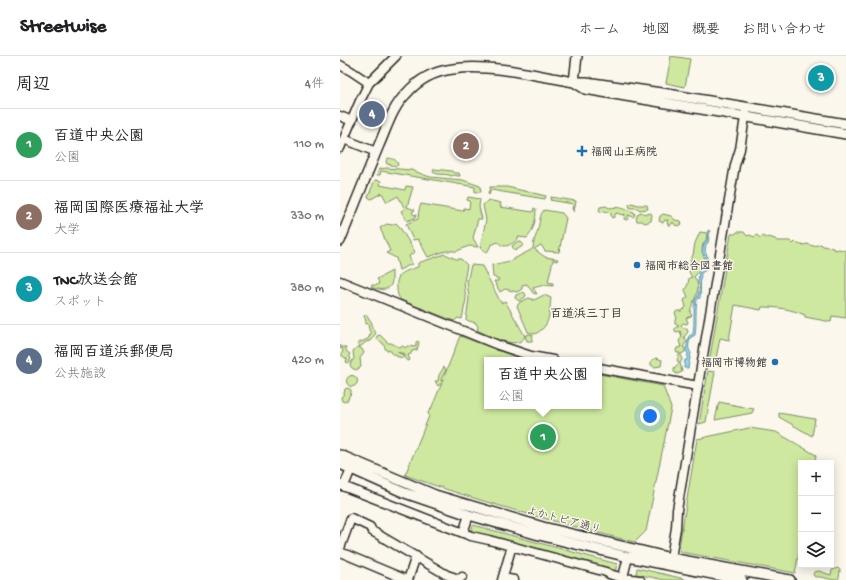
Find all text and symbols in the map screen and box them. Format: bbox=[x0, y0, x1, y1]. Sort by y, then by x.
text: Streetwise bbox=[20, 16, 106, 39]
text: ホーム bbox=[579, 22, 620, 39]
text: 地図 bbox=[642, 22, 670, 39]
text: 概要 bbox=[692, 22, 720, 39]
text: お問い合わせ bbox=[742, 22, 826, 39]
pin: 3 bbox=[808, 63, 834, 93]
text: 周辺 bbox=[16, 76, 50, 96]
text: 4件 bbox=[305, 77, 324, 92]
pin: 4 bbox=[359, 99, 385, 129]
text: 百道中央公園 bbox=[54, 128, 144, 146]
pin: 2 bbox=[453, 131, 479, 161]
text: 1 bbox=[26, 137, 32, 152]
text: 110 m bbox=[294, 137, 324, 152]
marker: 福岡山王病院 bbox=[576, 145, 588, 157]
place label: 福岡山王病院 bbox=[591, 146, 657, 159]
text: 公園 bbox=[54, 151, 80, 166]
text: 福岡国際医療福祉大学 bbox=[54, 200, 204, 218]
text: 2 bbox=[26, 209, 32, 224]
text: 330 m bbox=[291, 209, 324, 224]
text: 大学 bbox=[54, 223, 80, 238]
marker: 福岡市総合図書館 bbox=[632, 260, 642, 270]
place label: 福岡市総合図書館 bbox=[645, 260, 733, 273]
text: TNC放送会館 bbox=[54, 272, 138, 290]
text: 3 bbox=[26, 281, 32, 296]
text: 380 m bbox=[290, 281, 324, 296]
text: スポット bbox=[54, 295, 106, 310]
district label: 百道浜三丁目 bbox=[550, 307, 622, 322]
text: 福岡百道浜郵便局 bbox=[54, 344, 174, 362]
text: 4 bbox=[26, 353, 32, 368]
text: 420 m bbox=[292, 353, 324, 368]
popup bbox=[484, 357, 602, 409]
place label: 福岡市博物館 bbox=[701, 357, 767, 370]
marker: 福岡市博物館 bbox=[770, 357, 780, 367]
text: 公共施設 bbox=[54, 367, 106, 382]
text: 百道中央公園 bbox=[498, 367, 588, 385]
text: 公園 bbox=[498, 390, 524, 405]
your location bbox=[640, 406, 660, 426]
pin: 1 bbox=[530, 422, 556, 452]
map controls bbox=[798, 460, 834, 568]
button: + bbox=[798, 460, 834, 496]
button: − bbox=[798, 496, 834, 532]
street label: よかトピア通り bbox=[525, 504, 602, 537]
button: layers bbox=[798, 532, 834, 568]

